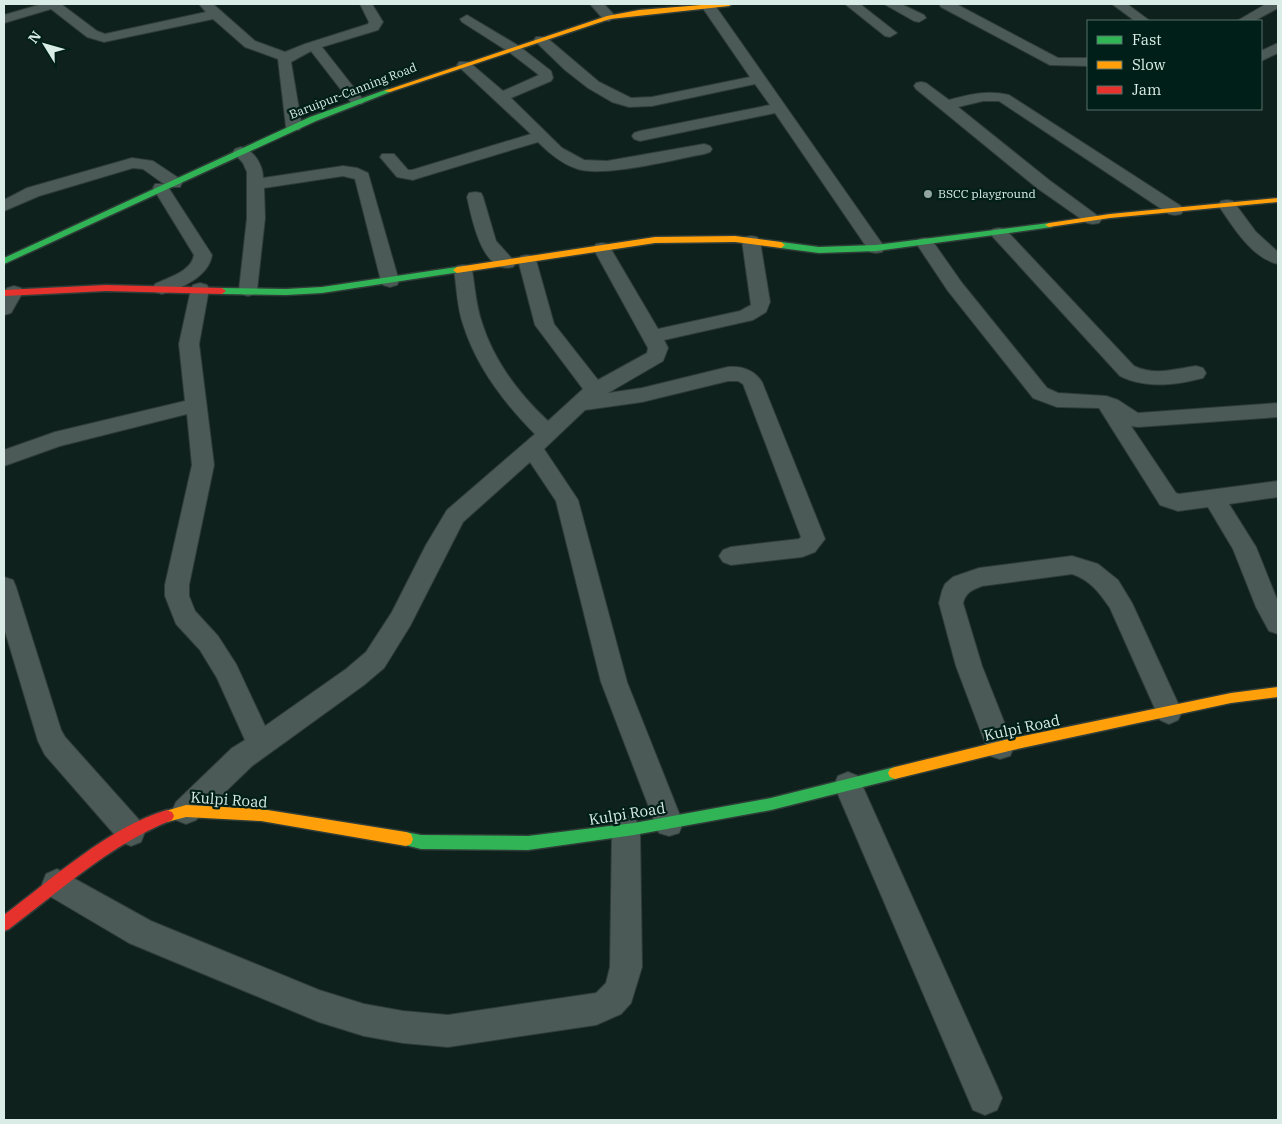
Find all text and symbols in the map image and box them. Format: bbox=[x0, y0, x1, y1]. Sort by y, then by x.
north arrow bbox=[20, 20, 70, 70]
legend bbox=[1087, 20, 1262, 110]
text: N bbox=[24, 27, 45, 47]
text: Fast bbox=[1132, 30, 1162, 49]
text: Slow bbox=[1132, 55, 1166, 74]
street label: Baruipur-Canning Road bbox=[287, 59, 419, 122]
text: Jam bbox=[1132, 80, 1161, 99]
place label: BSCC playground bbox=[938, 186, 1036, 201]
marker: BSCC playground bbox=[922, 188, 934, 200]
street label: Kulpi Road bbox=[982, 710, 1062, 745]
street label: Kulpi Road bbox=[190, 787, 268, 812]
street label: Kulpi Road bbox=[587, 798, 667, 829]

